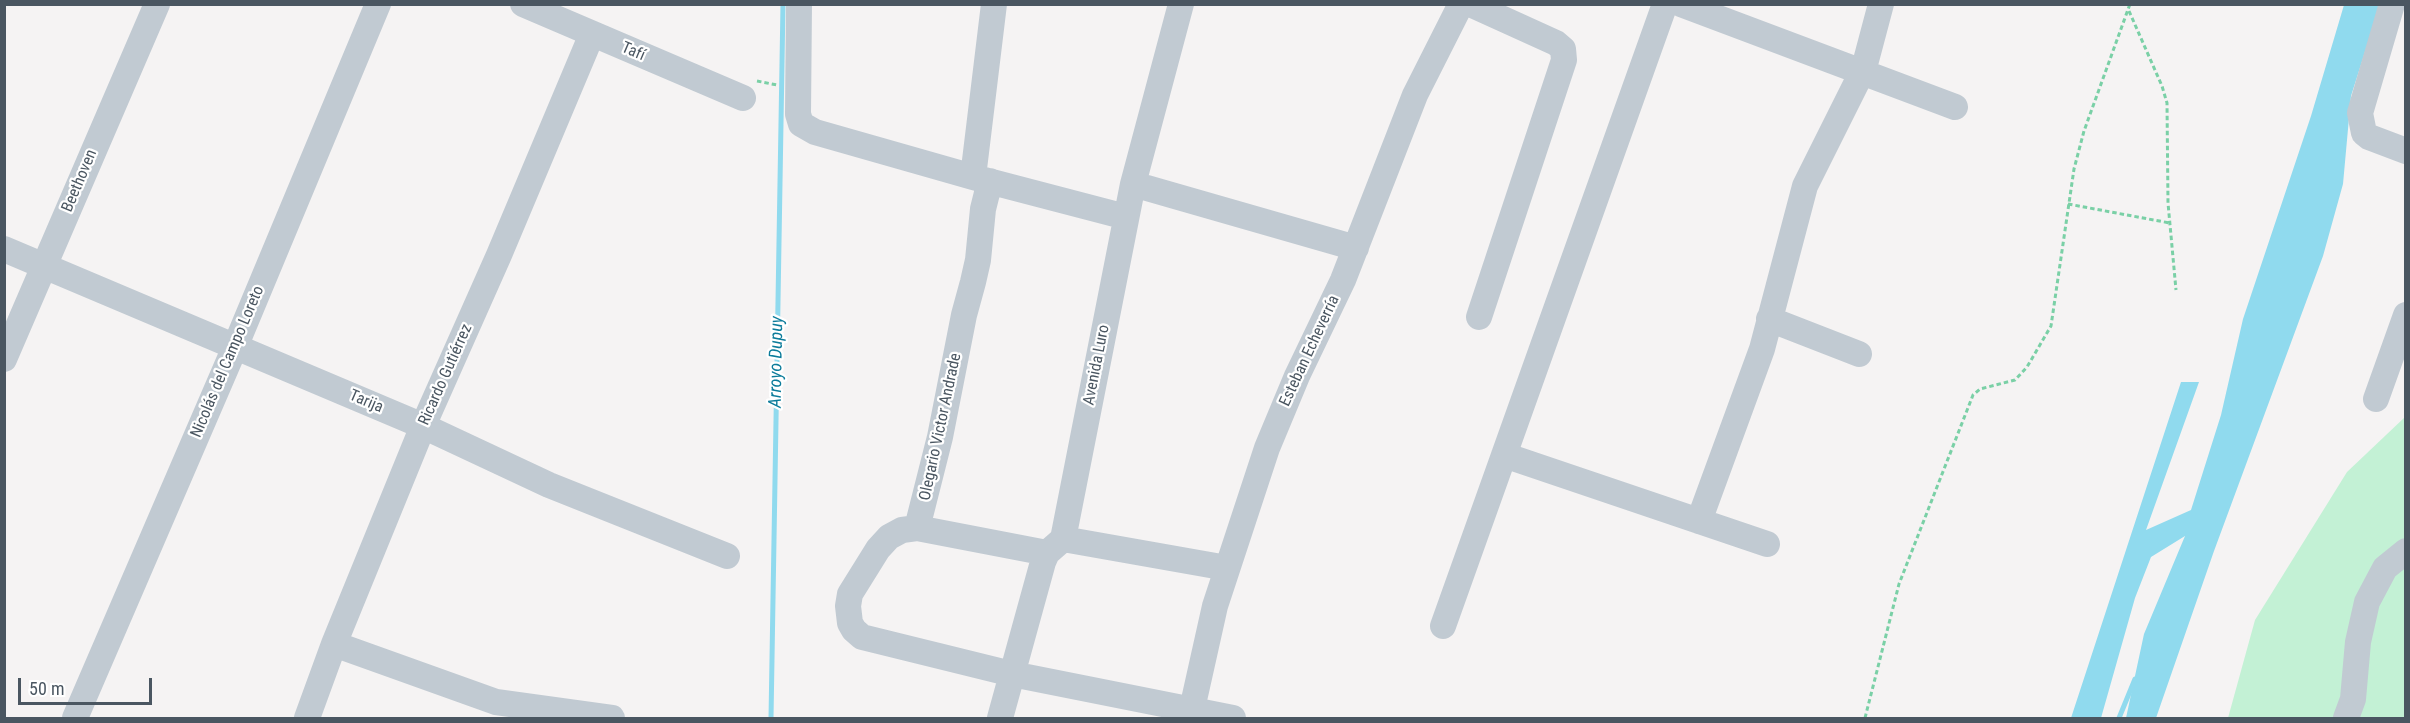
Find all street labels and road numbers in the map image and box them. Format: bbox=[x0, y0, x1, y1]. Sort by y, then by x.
street label: Tafí bbox=[618, 38, 648, 66]
street label: Beethoven bbox=[58, 147, 102, 215]
street label: Nicolás del Campo Loreto bbox=[187, 283, 269, 441]
street label: Esteban Echeverría bbox=[1276, 292, 1344, 410]
street label: Ricardo Gutiérrez bbox=[415, 321, 477, 429]
street label: Avenida Luro bbox=[1080, 323, 1114, 407]
street label: Olegario Victor Andrade bbox=[916, 351, 966, 503]
street label: Tarija bbox=[346, 386, 386, 418]

